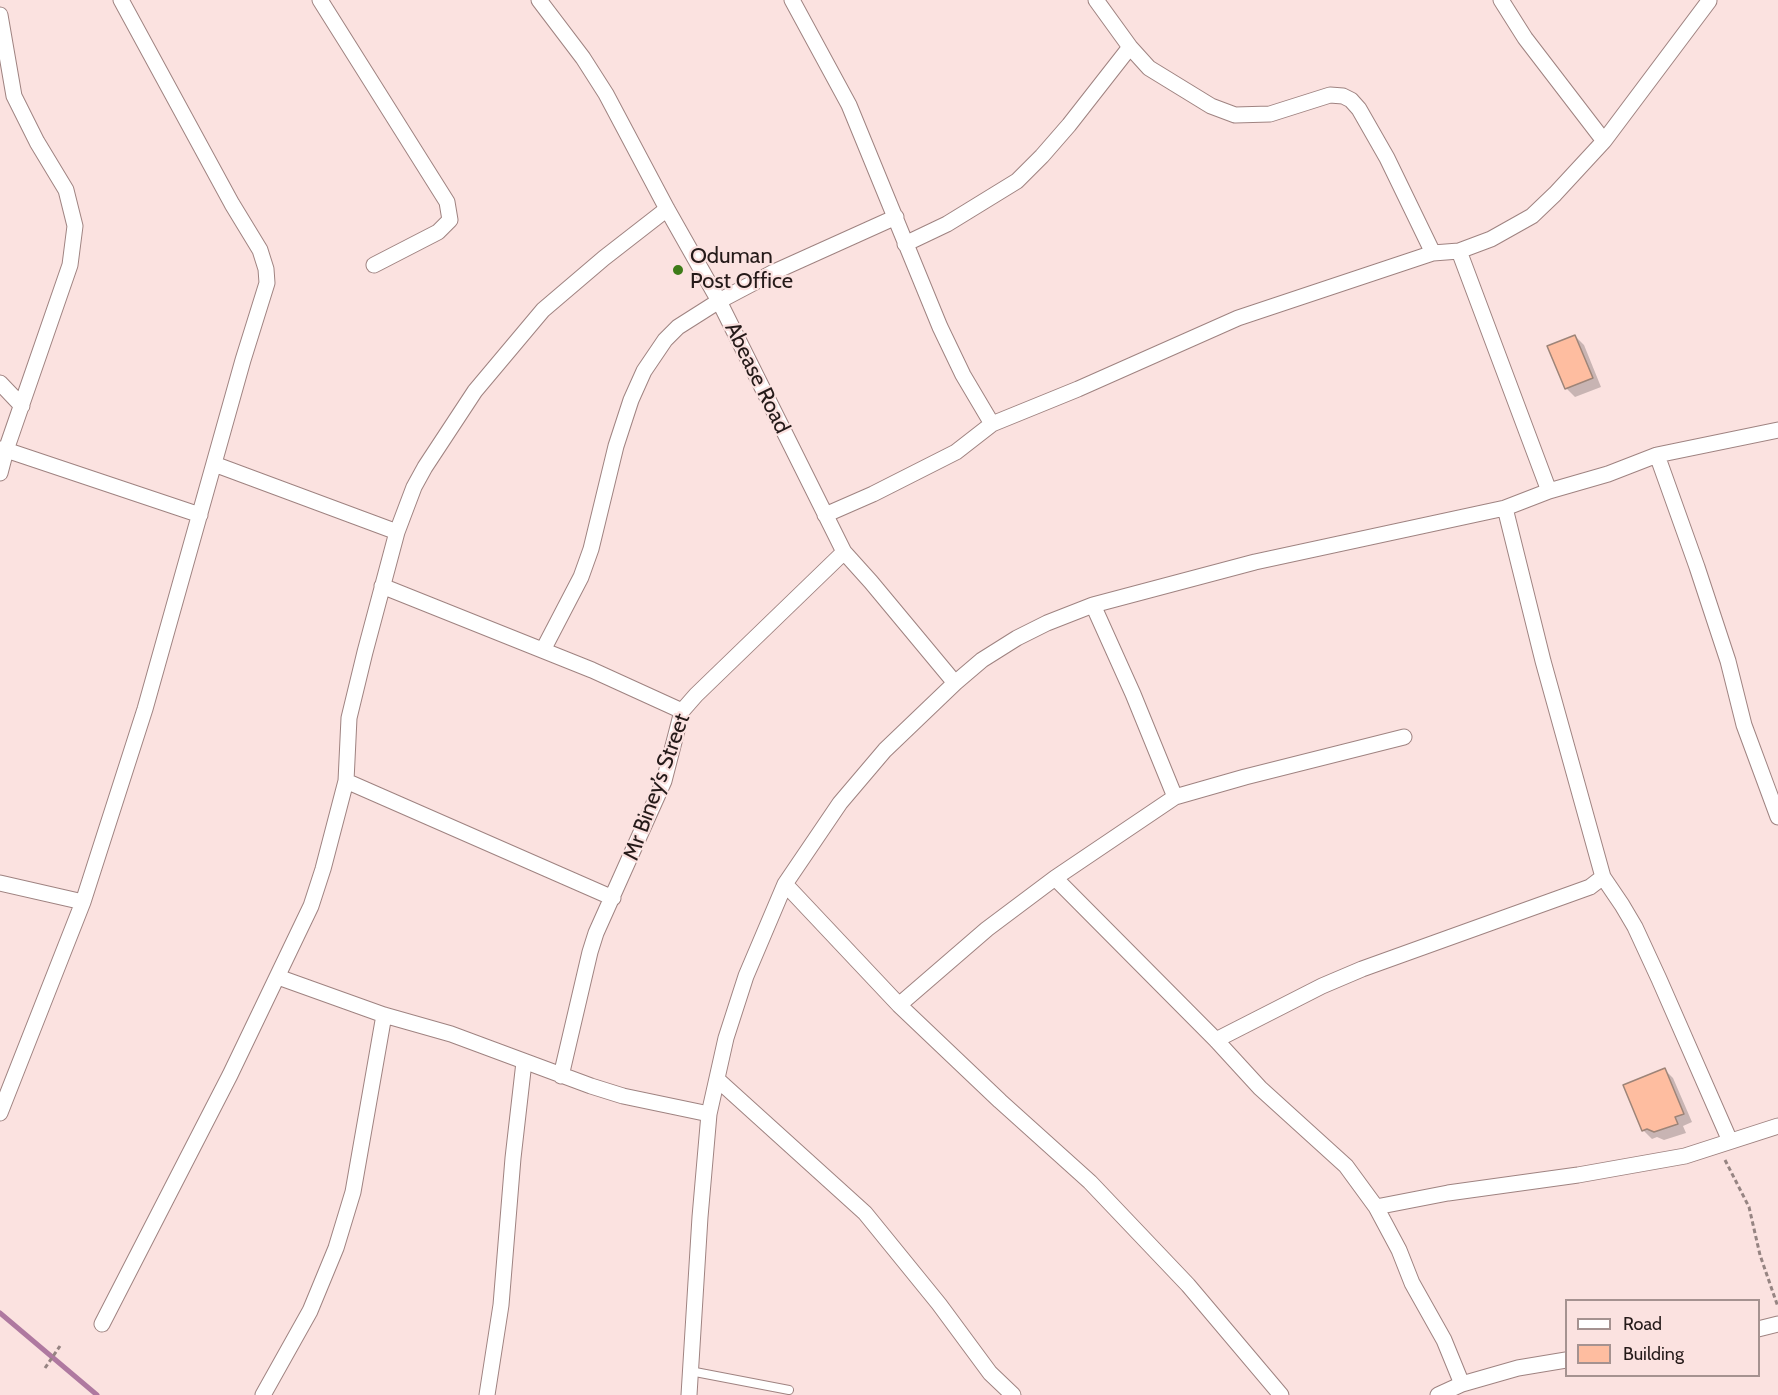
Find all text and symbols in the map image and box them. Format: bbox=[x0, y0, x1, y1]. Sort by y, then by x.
place label: Oduman Post Office bbox=[690, 244, 793, 296]
marker: Oduman Post Office bbox=[671, 263, 685, 277]
street label: Abease Road bbox=[719, 318, 795, 438]
street label: Mr Biney’s Street bbox=[618, 710, 696, 864]
legend bbox=[1565, 1299, 1760, 1377]
text: Road bbox=[1623, 1313, 1662, 1335]
text: Building bbox=[1623, 1343, 1684, 1365]

